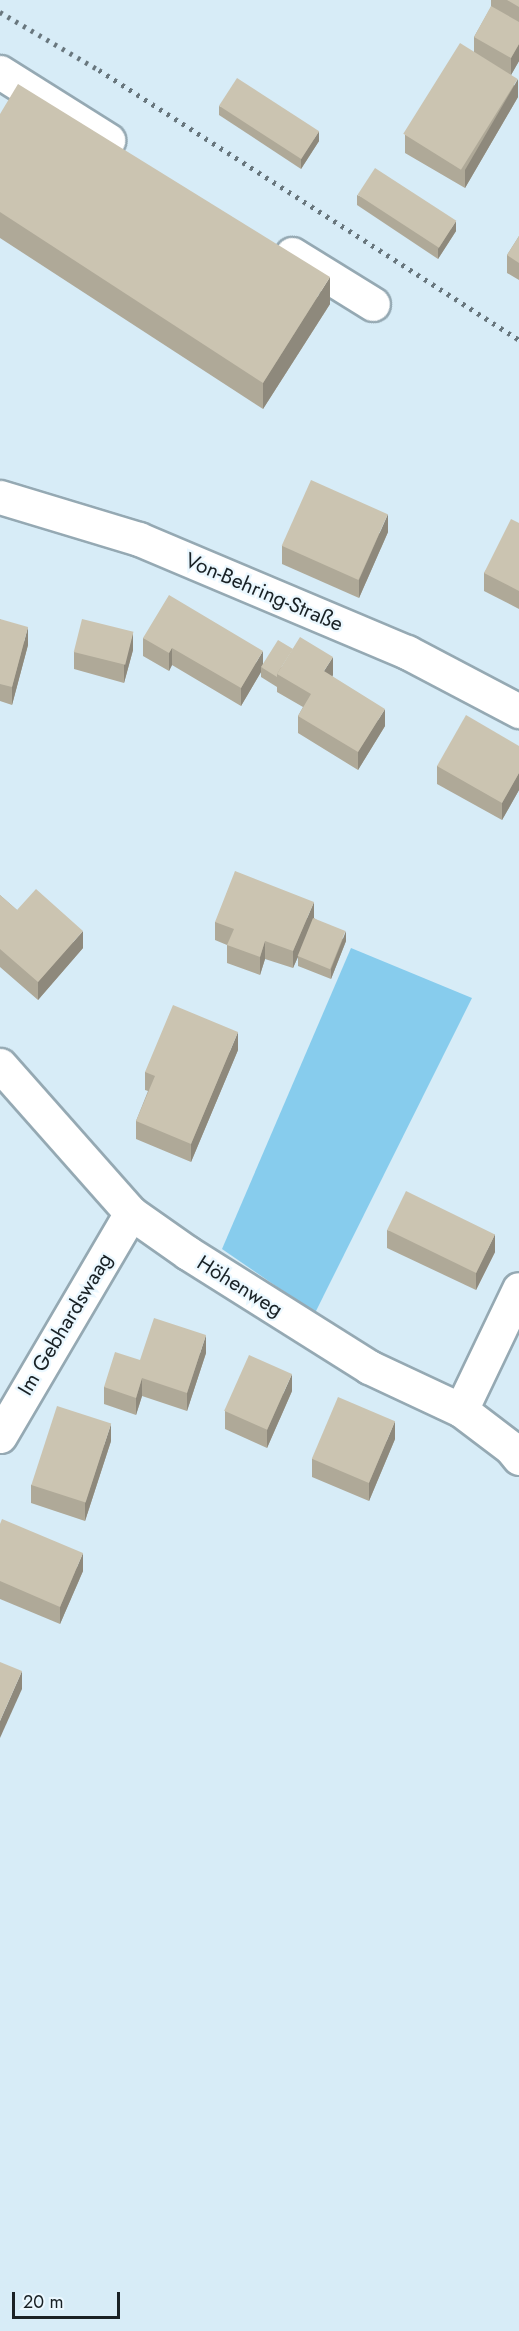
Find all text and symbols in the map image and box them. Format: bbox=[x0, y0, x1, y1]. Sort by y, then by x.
street label: Von-Behring-Straße bbox=[181, 547, 347, 637]
street label: Im Gebhardswaag bbox=[12, 1248, 118, 1400]
street label: Höhenweg bbox=[193, 1250, 287, 1322]
scale bar bbox=[15, 2280, 123, 2318]
text: 20 m bbox=[23, 2289, 63, 2315]

